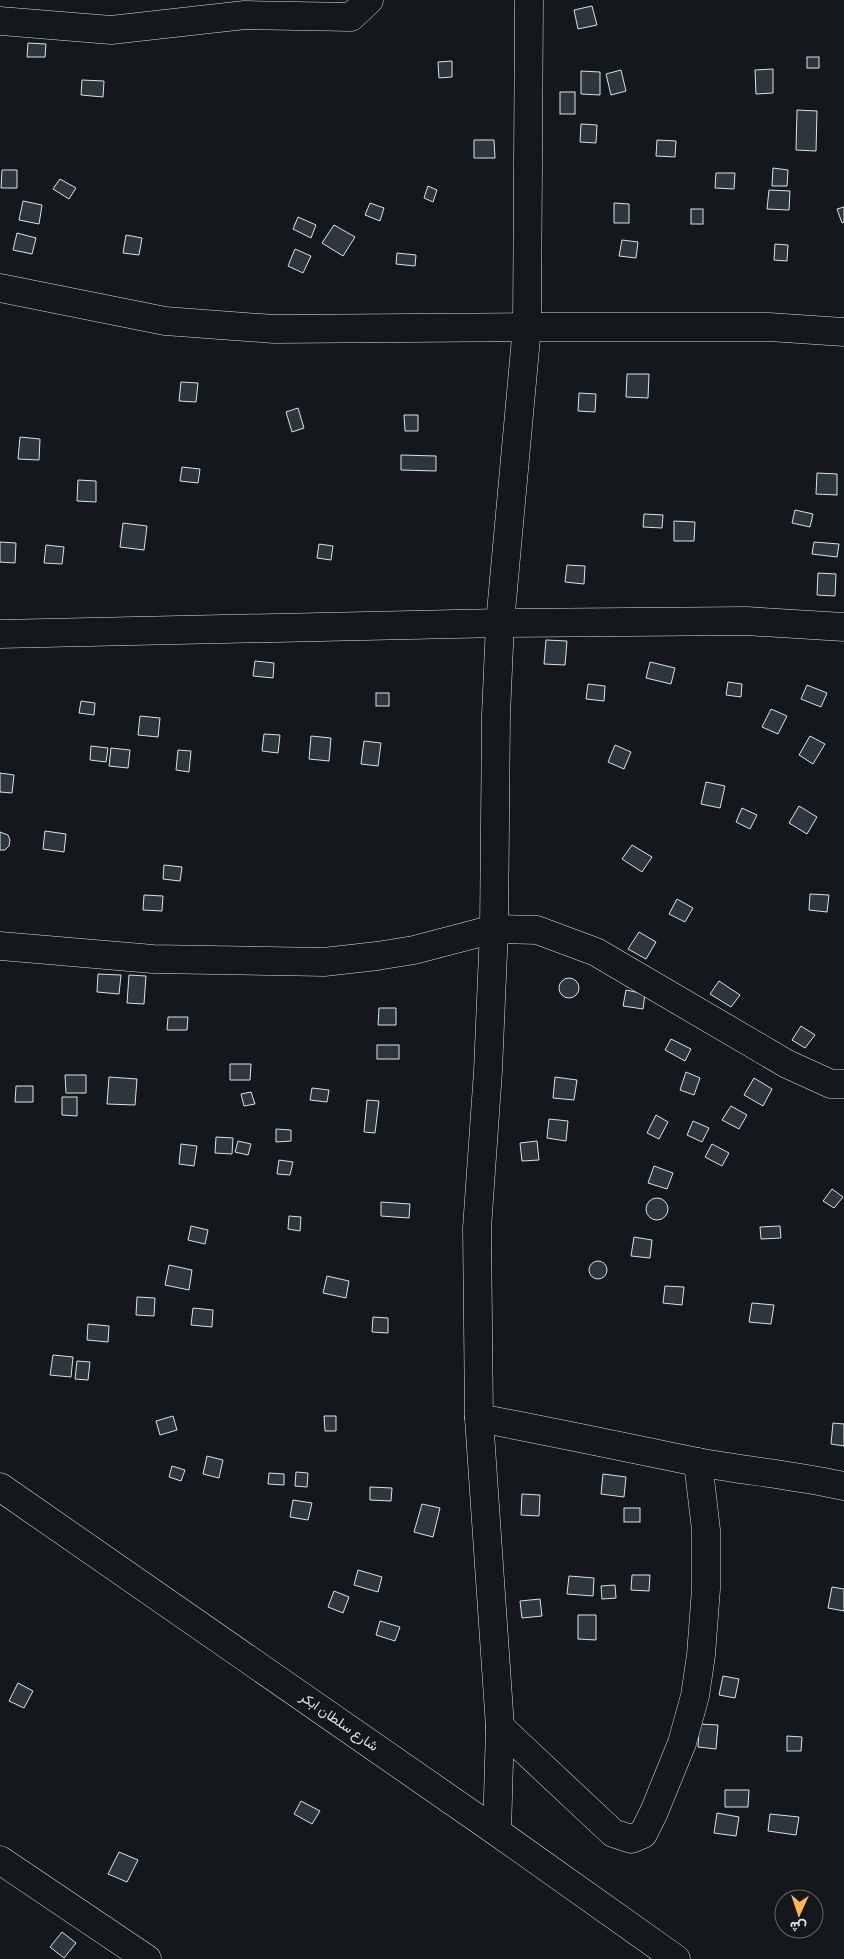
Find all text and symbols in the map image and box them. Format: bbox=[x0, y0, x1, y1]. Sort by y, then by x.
street label: شارع سلطان ابكر bbox=[295, 1687, 382, 1757]
north arrow bbox=[774, 1889, 824, 1939]
text: ش bbox=[789, 1916, 807, 1936]

